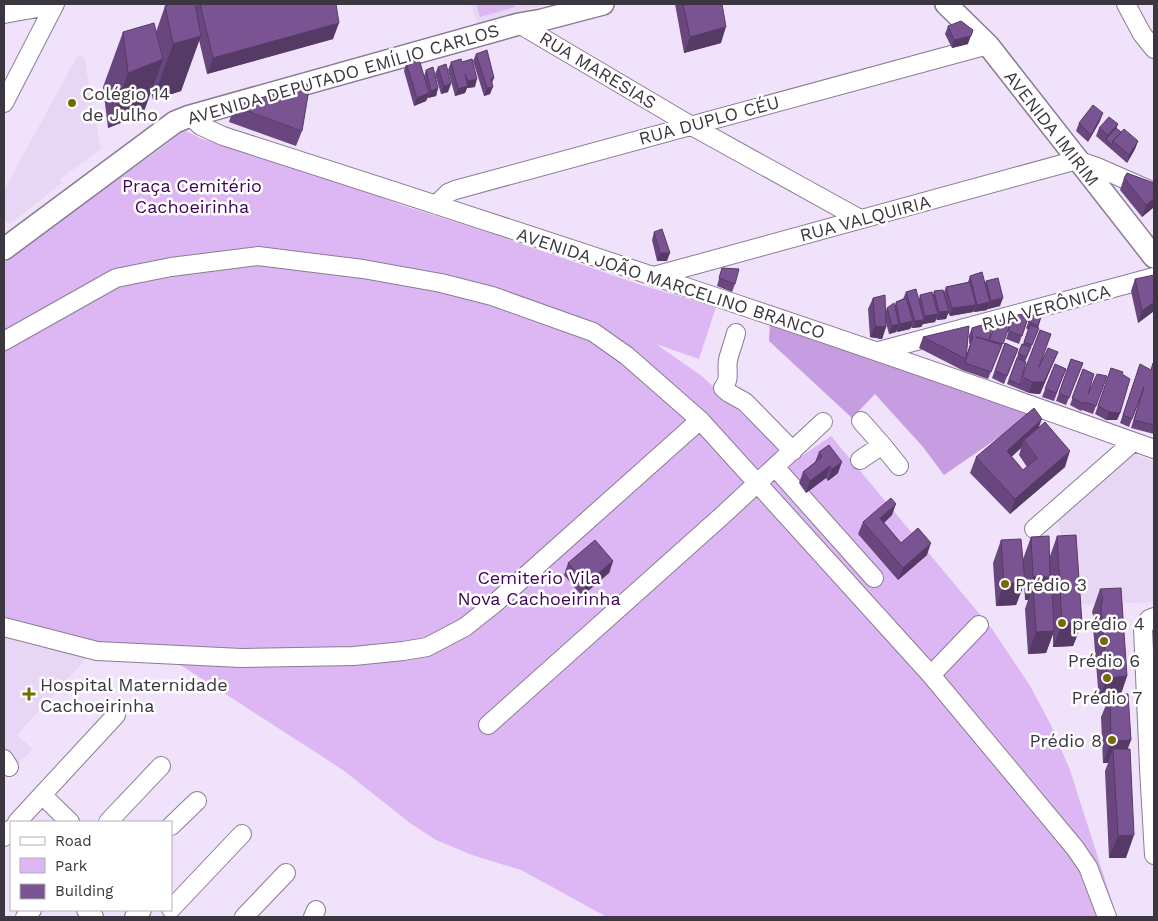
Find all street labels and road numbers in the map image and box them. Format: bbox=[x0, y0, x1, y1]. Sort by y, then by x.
street label: AVENIDA DEPUTADO EMÍLIO CARLOS bbox=[185, 19, 501, 129]
street label: RUA MARESIAS bbox=[536, 27, 660, 113]
street label: AVENIDA IMIRIM bbox=[1000, 66, 1104, 190]
street label: RUA DUPLO CÉU bbox=[636, 91, 782, 149]
street label: RUA VALQUIRIA bbox=[797, 190, 933, 246]
street label: AVENIDA JOÃO MARCELINO BRANCO bbox=[514, 223, 828, 343]
street label: RUA VERÔNICA bbox=[979, 280, 1113, 334]

